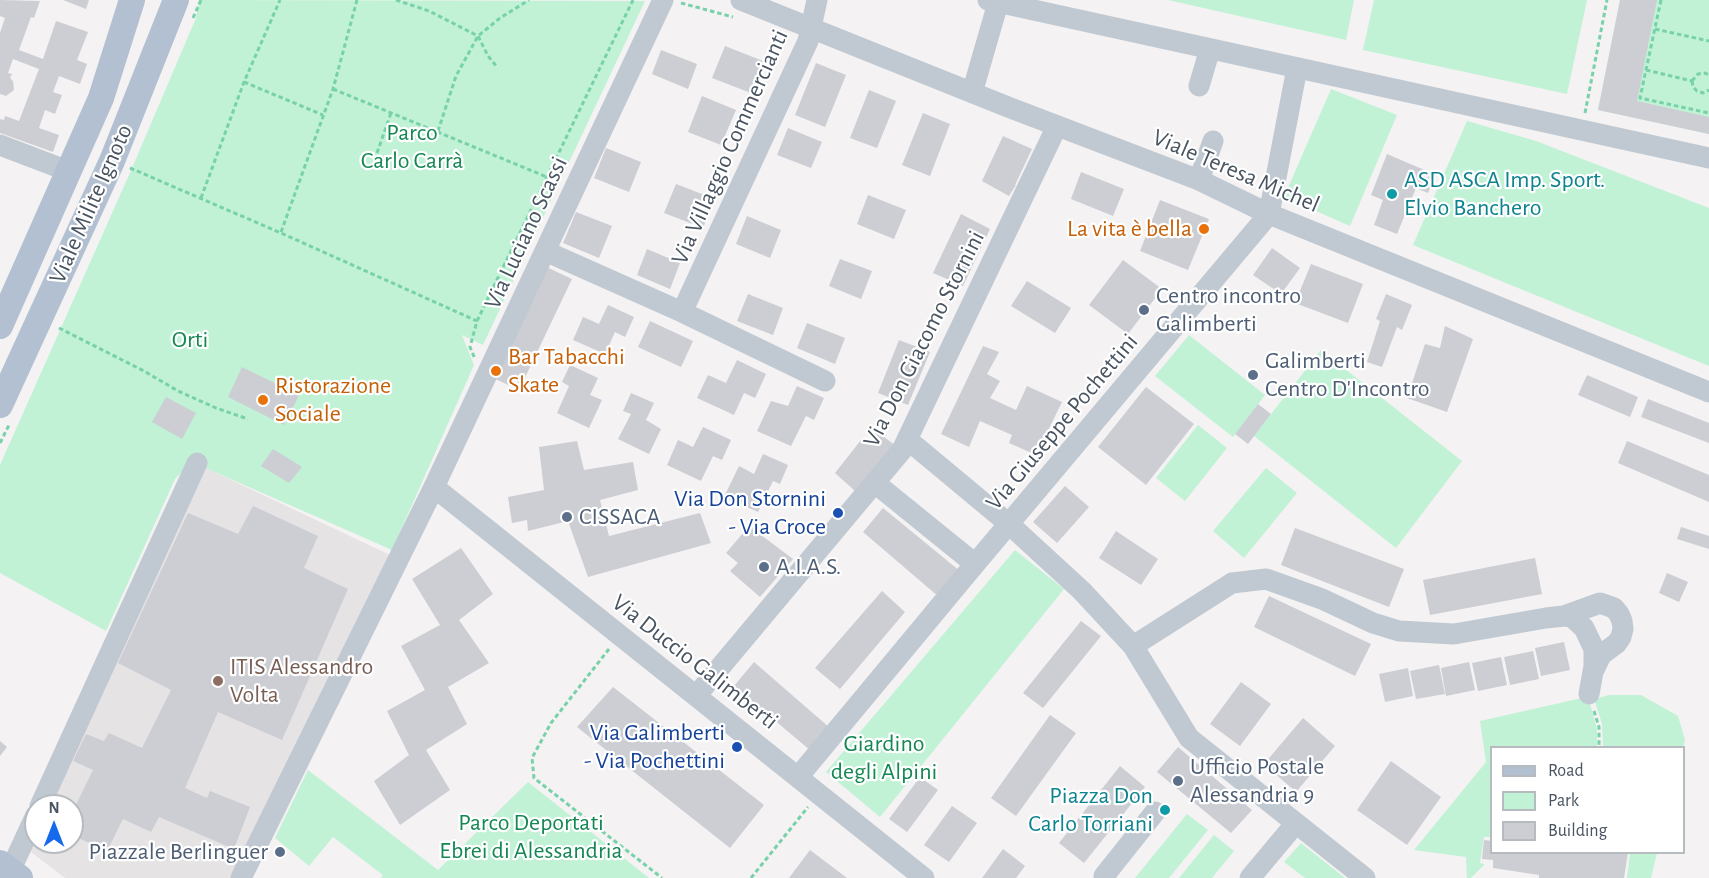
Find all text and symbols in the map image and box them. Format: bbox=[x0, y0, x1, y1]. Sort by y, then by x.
street label: Via Villaggio Commercianti bbox=[665, 25, 795, 269]
park label: Parco Carlo Carrà bbox=[361, 119, 463, 175]
street label: Viale Milite Ignoto bbox=[43, 120, 139, 288]
street label: Viale Teresa Michel bbox=[1148, 123, 1324, 219]
street label: Via Luciano Scassi bbox=[478, 152, 574, 314]
place label: ASD ASCA Imp. Sport. Elvio Banchero bbox=[1404, 166, 1605, 222]
marker: ASD ASCA Imp. Sport. Elvio Banchero bbox=[1385, 187, 1399, 201]
place label: La vita è bella bbox=[1067, 215, 1192, 243]
marker: La vita è bella bbox=[1197, 222, 1211, 236]
street label: Via Don Giacomo Stornini bbox=[857, 226, 991, 452]
place label: Centro incontro Galimberti bbox=[1156, 282, 1301, 338]
marker: Centro incontro Galimberti bbox=[1137, 303, 1151, 317]
park label: Orti bbox=[172, 326, 208, 354]
street label: Via Giuseppe Pochettini bbox=[980, 328, 1144, 516]
place label: Bar Tabacchi Skate bbox=[508, 343, 625, 399]
place label: Galimberti Centro D'Incontro bbox=[1265, 347, 1430, 403]
marker: Bar Tabacchi Skate bbox=[489, 364, 503, 378]
marker: Galimberti Centro D'Incontro bbox=[1246, 368, 1260, 382]
place label: Ristorazione Sociale bbox=[275, 372, 391, 428]
marker: Ristorazione Sociale bbox=[256, 393, 270, 407]
place label: Via Don Stornini - Via Croce bbox=[674, 485, 826, 541]
place label: CISSACA bbox=[579, 503, 660, 531]
marker: Via Don Stornini - Via Croce bbox=[831, 506, 845, 520]
marker: CISSACA bbox=[560, 510, 574, 524]
place label: A.I.A.S. bbox=[776, 553, 841, 581]
marker: A.I.A.S. bbox=[757, 560, 771, 574]
street label: Via Duccio Galimberti bbox=[606, 588, 784, 736]
place label: ITIS Alessandro Volta bbox=[230, 653, 373, 709]
marker: ITIS Alessandro Volta bbox=[211, 674, 225, 688]
place label: Via Galimberti - Via Pochettini bbox=[584, 719, 725, 775]
park label: Giardino degli Alpini bbox=[831, 730, 937, 786]
marker: Via Galimberti - Via Pochettini bbox=[730, 740, 744, 754]
legend bbox=[1490, 746, 1685, 854]
place label: Ufficio Postale Alessandria 9 bbox=[1190, 753, 1324, 809]
text: Road bbox=[1548, 762, 1584, 780]
marker: Ufficio Postale Alessandria 9 bbox=[1171, 774, 1185, 788]
place label: Piazza Don Carlo Torriani bbox=[1028, 782, 1153, 838]
text: Park bbox=[1548, 792, 1579, 810]
north arrow bbox=[24, 794, 84, 854]
text: N bbox=[48, 800, 60, 816]
marker: Piazza Don Carlo Torriani bbox=[1158, 803, 1172, 817]
park label: Parco Deportati Ebrei di Alessandria bbox=[439, 809, 623, 865]
text: Building bbox=[1548, 822, 1607, 840]
place label: Piazzale Berlinguer bbox=[88, 838, 268, 866]
marker: Piazzale Berlinguer bbox=[273, 845, 287, 859]

